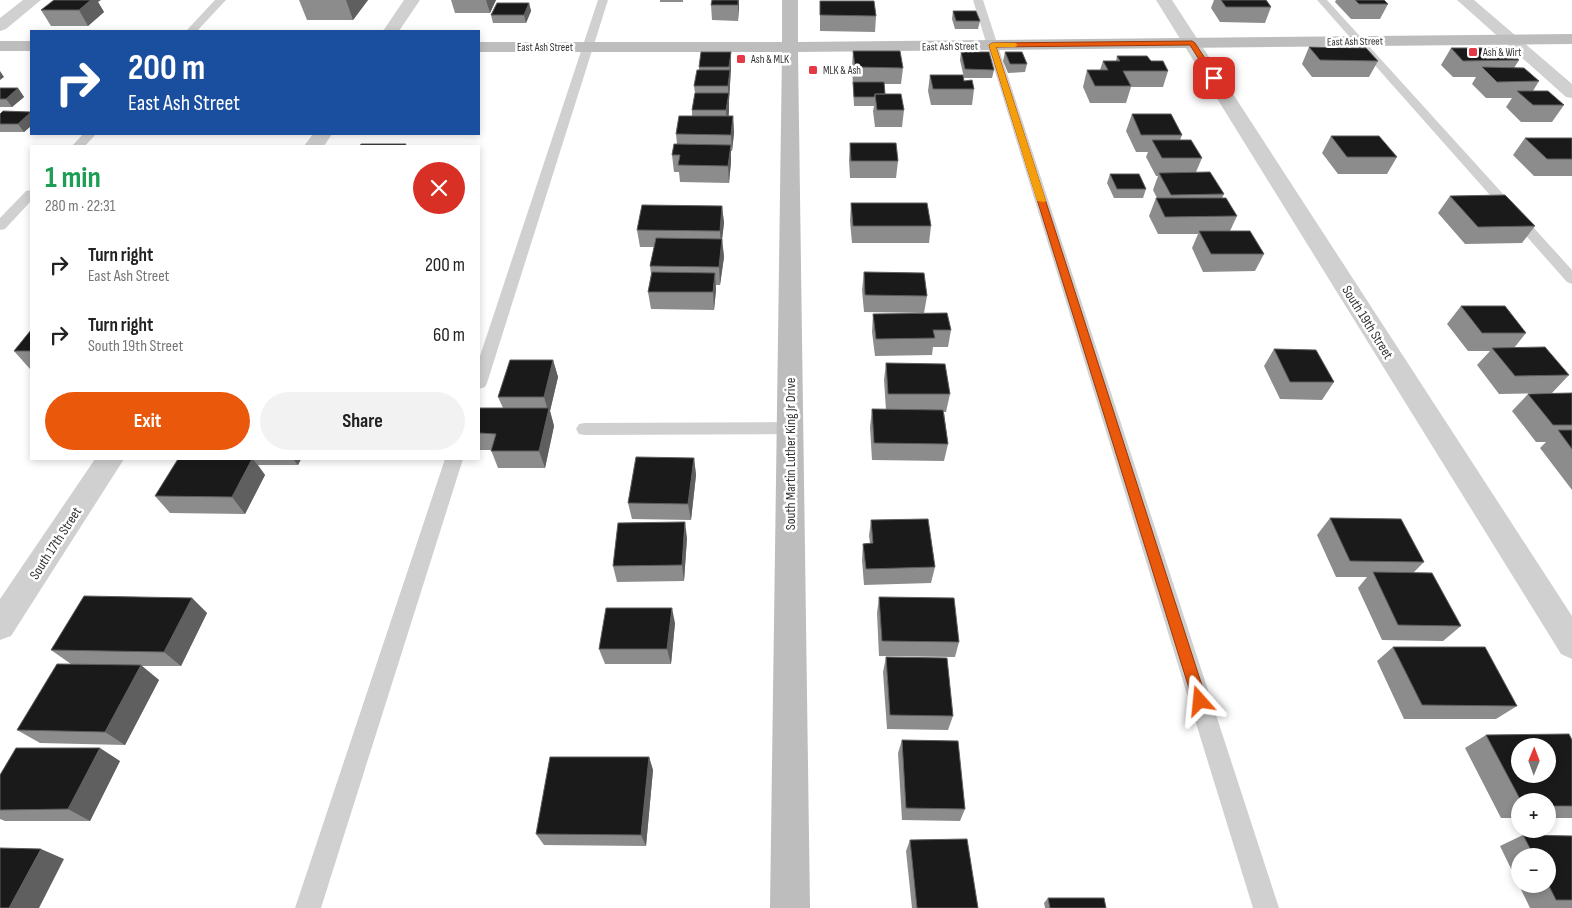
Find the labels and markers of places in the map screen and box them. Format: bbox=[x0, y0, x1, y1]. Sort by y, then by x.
marker: Ash & Wirt bbox=[1467, 46, 1479, 58]
place label: Ash & Wirt bbox=[1482, 46, 1522, 59]
marker: Ash & MLK bbox=[735, 53, 747, 65]
place label: Ash & MLK bbox=[750, 53, 789, 66]
pin bbox=[1193, 57, 1235, 99]
marker: MLK & Ash bbox=[807, 64, 819, 76]
place label: MLK & Ash bbox=[823, 64, 861, 77]

